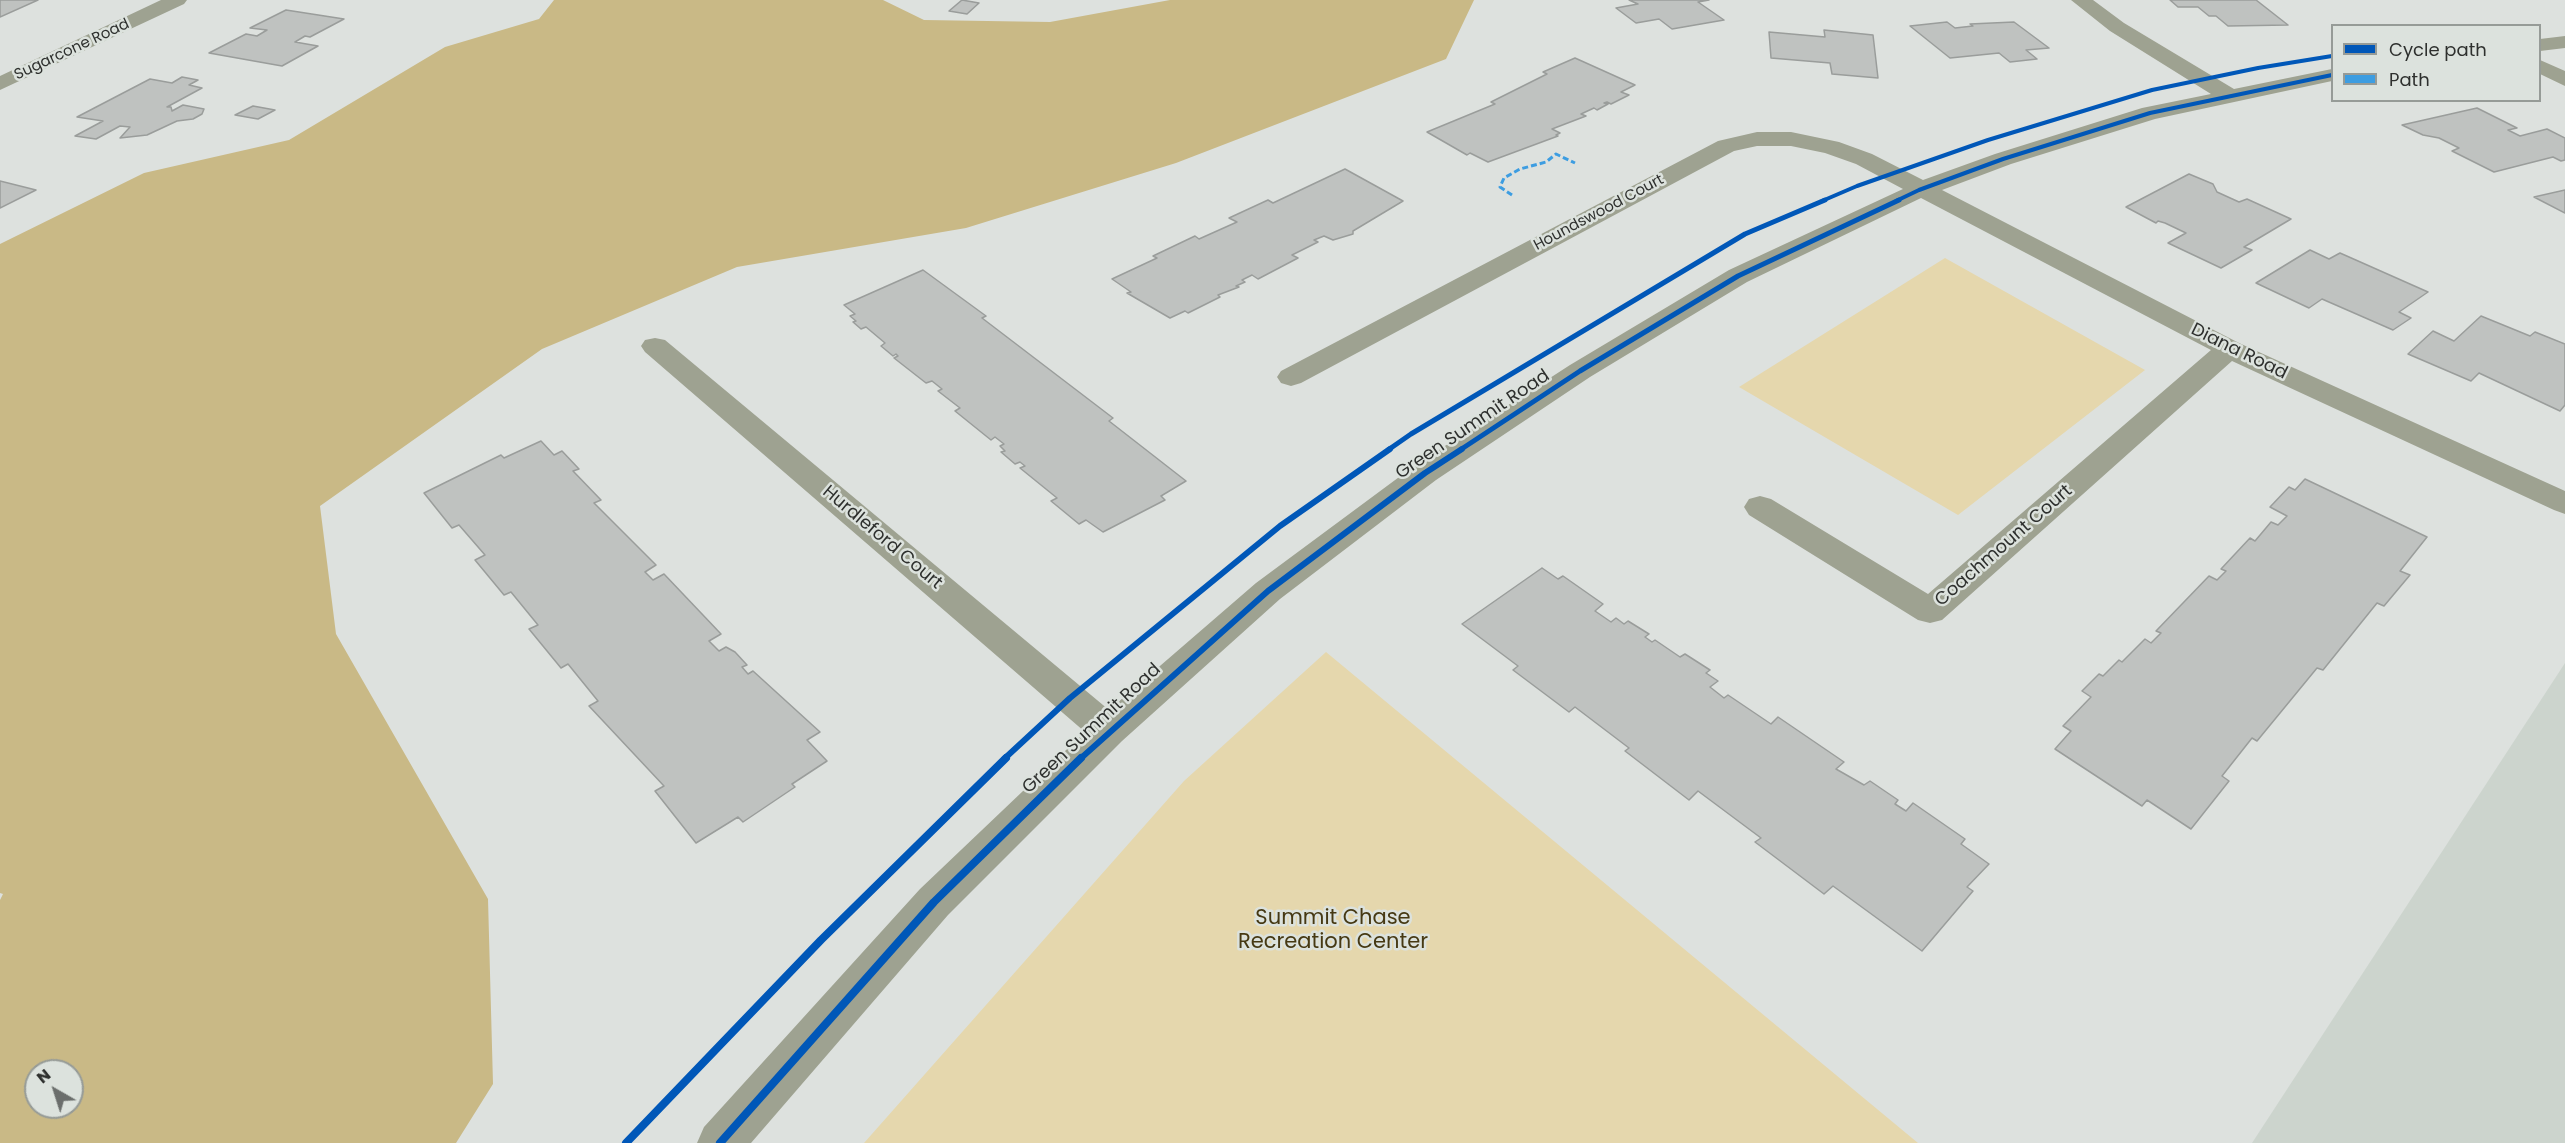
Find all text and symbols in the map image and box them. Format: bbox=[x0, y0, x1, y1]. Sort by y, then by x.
street label: Sugarcone Road bbox=[12, 15, 132, 85]
legend bbox=[2331, 24, 2541, 102]
text: Cycle path bbox=[2389, 37, 2487, 62]
text: Path bbox=[2389, 67, 2430, 92]
street label: Houndswood Court bbox=[1531, 171, 1667, 255]
street label: Diana Road bbox=[2187, 319, 2291, 385]
street label: Green Summit Road bbox=[1392, 365, 1554, 485]
street label: Coachmount Court bbox=[1931, 481, 2077, 611]
street label: Hurdleford Court bbox=[818, 482, 946, 594]
street label: Green Summit Road bbox=[1018, 659, 1166, 799]
park label: Summit Chase Recreation Center bbox=[1238, 906, 1428, 956]
north arrow bbox=[24, 1059, 84, 1119]
text: N bbox=[32, 1063, 56, 1089]

